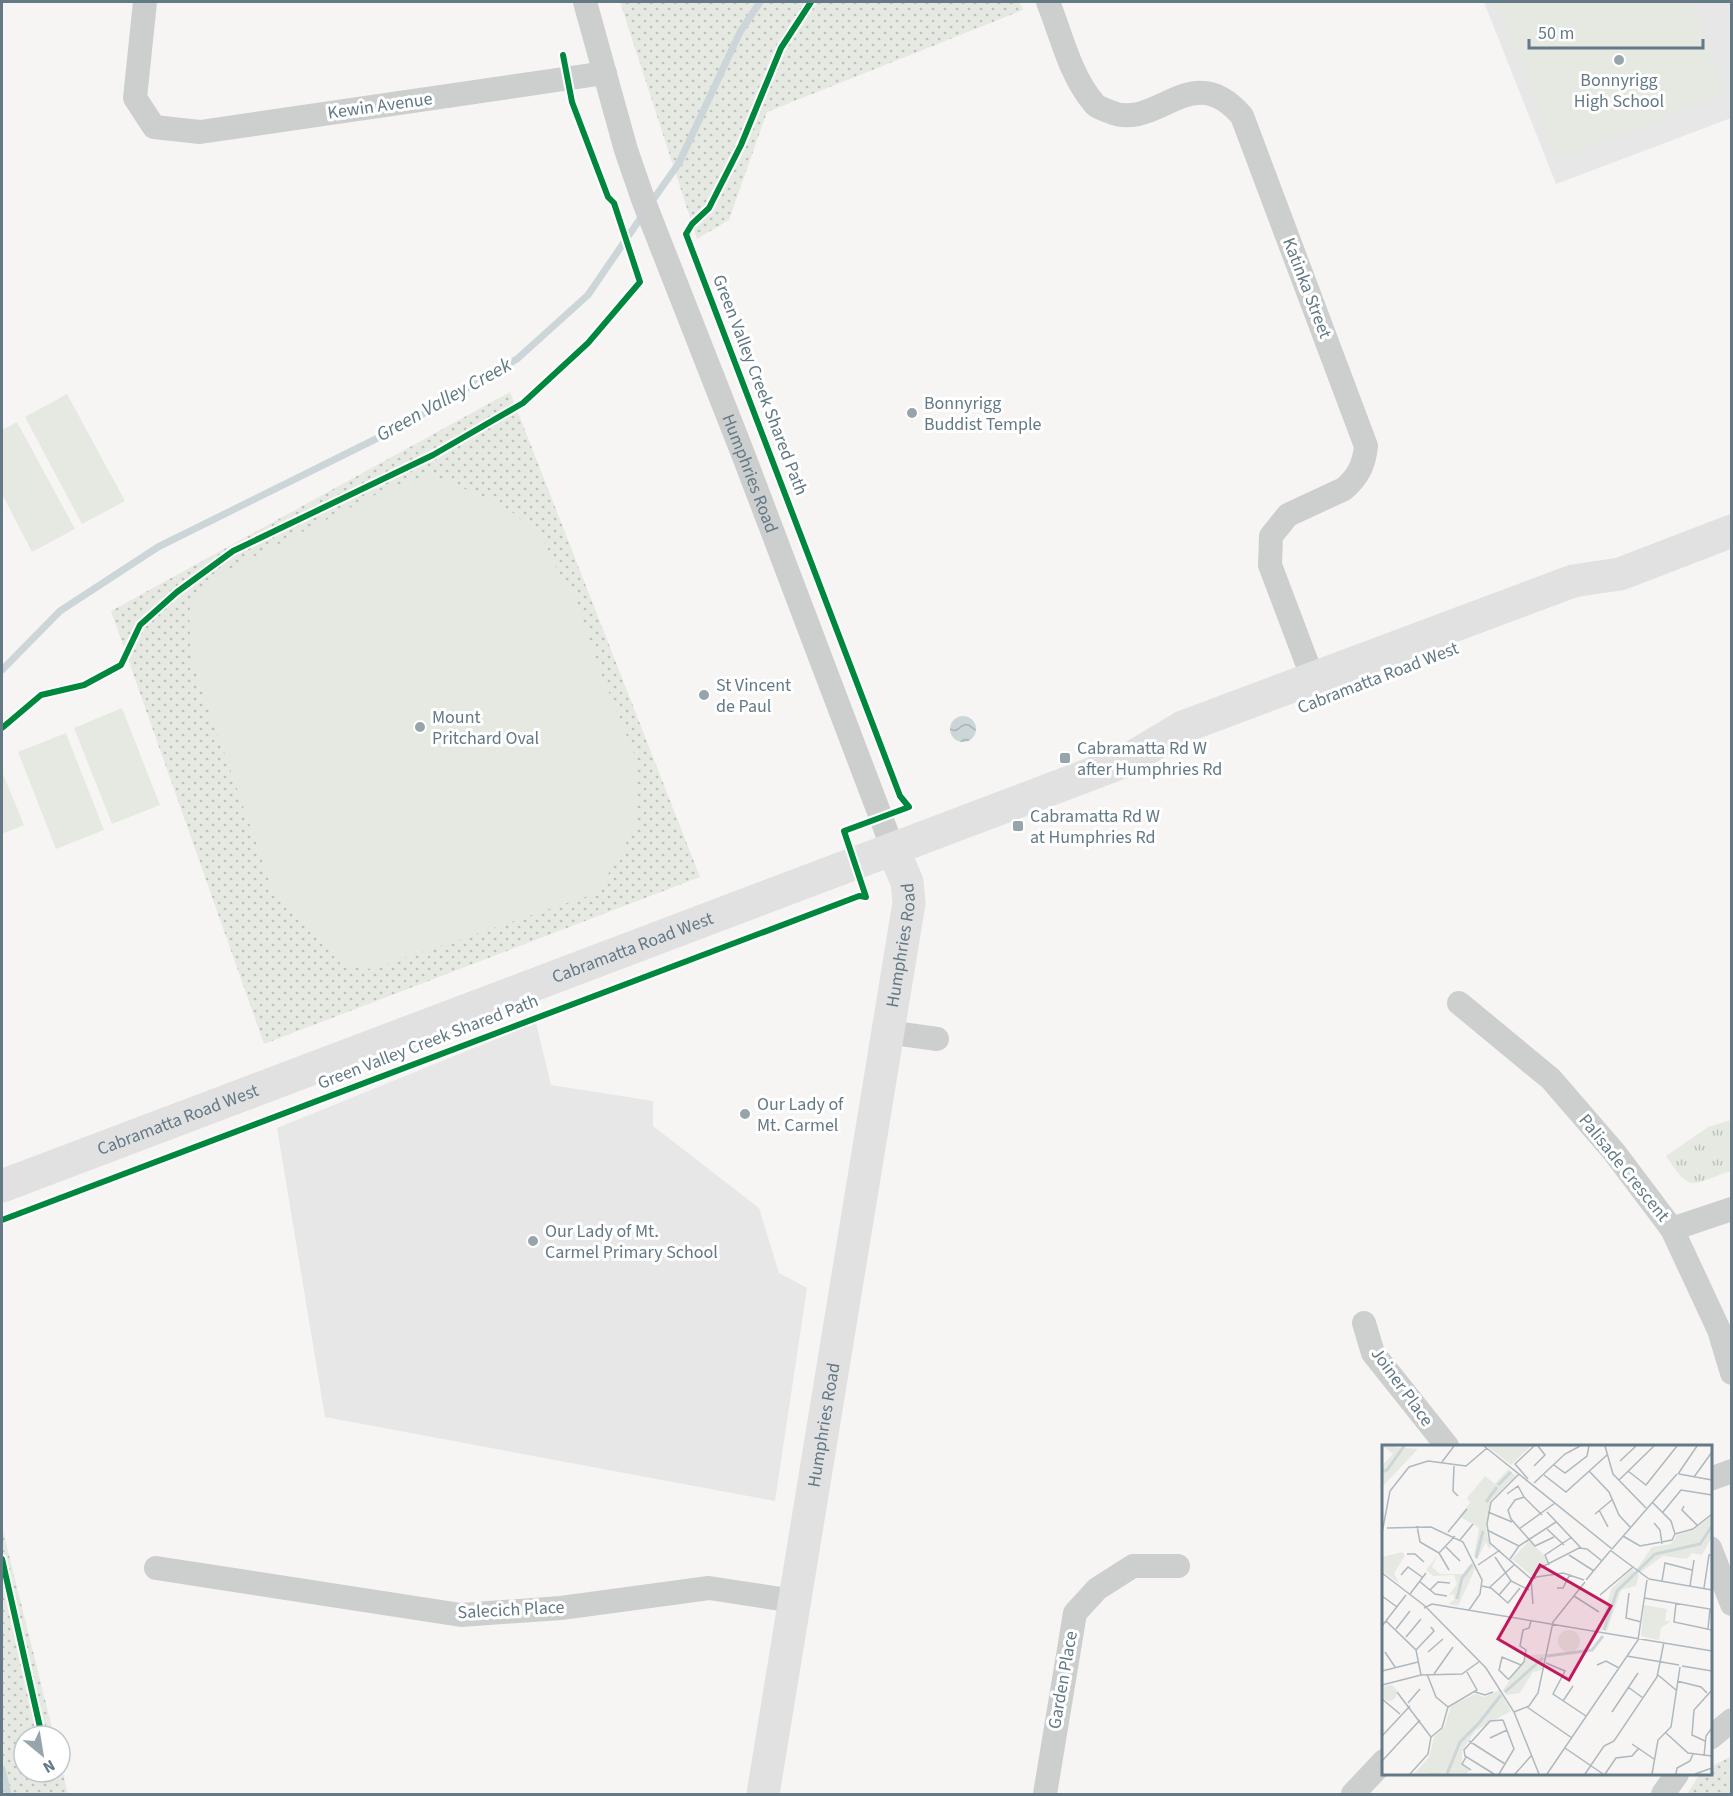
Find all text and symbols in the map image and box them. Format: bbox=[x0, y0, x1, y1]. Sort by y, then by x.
scale bar bbox=[1529, 12, 1703, 50]
text: 50 m bbox=[1538, 21, 1574, 46]
marker: Bonnyrigg High School bbox=[1612, 53, 1626, 67]
place label: Bonnyrigg High School bbox=[1574, 68, 1664, 114]
street label: Kewin Avenue bbox=[326, 86, 434, 126]
street label: Katinka Street bbox=[1276, 234, 1338, 342]
street label: Green Valley Creek Shared Path bbox=[706, 271, 814, 499]
water label: Green Valley Creek bbox=[371, 351, 517, 449]
place label: Bonnyrigg Buddist Temple bbox=[924, 391, 1042, 437]
marker: Bonnyrigg Buddist Temple bbox=[905, 406, 919, 420]
street label: Humphries Road bbox=[716, 410, 784, 537]
street label: Cabramatta Road West bbox=[1294, 636, 1462, 720]
place label: St Vincent de Paul bbox=[716, 673, 791, 719]
marker: St Vincent de Paul bbox=[697, 688, 711, 702]
place label: Mount Pritchard Oval bbox=[432, 705, 539, 751]
marker: Mount Pritchard Oval bbox=[413, 720, 427, 734]
place label: Cabramatta Rd W after Humphries Rd bbox=[1077, 736, 1222, 782]
marker: Cabramatta Rd W after Humphries Rd bbox=[1058, 751, 1072, 765]
place label: Cabramatta Rd W at Humphries Rd bbox=[1030, 804, 1160, 850]
marker: Cabramatta Rd W at Humphries Rd bbox=[1011, 819, 1025, 833]
street label: Humphries Road bbox=[880, 882, 921, 1009]
street label: Cabramatta Road West bbox=[548, 906, 717, 989]
street label: Green Valley Creek Shared Path bbox=[314, 988, 542, 1096]
street label: Cabramatta Road West bbox=[94, 1078, 262, 1161]
place label: Our Lady of Mt. Carmel bbox=[757, 1092, 844, 1138]
marker: Our Lady of Mt. Carmel bbox=[738, 1107, 752, 1121]
street label: Palisade Crescent bbox=[1573, 1109, 1675, 1227]
place label: Our Lady of Mt. Carmel Primary School bbox=[545, 1219, 718, 1265]
marker: Our Lady of Mt. Carmel Primary School bbox=[526, 1234, 540, 1248]
street label: Joiner Place bbox=[1365, 1342, 1439, 1432]
street label: Humphries Road bbox=[801, 1361, 846, 1489]
inset map bbox=[1382, 1445, 1712, 1775]
street label: Salecich Place bbox=[457, 1595, 565, 1625]
street label: Garden Place bbox=[1042, 1629, 1084, 1731]
north arrow bbox=[12, 1724, 72, 1784]
text: N bbox=[39, 1754, 59, 1778]

